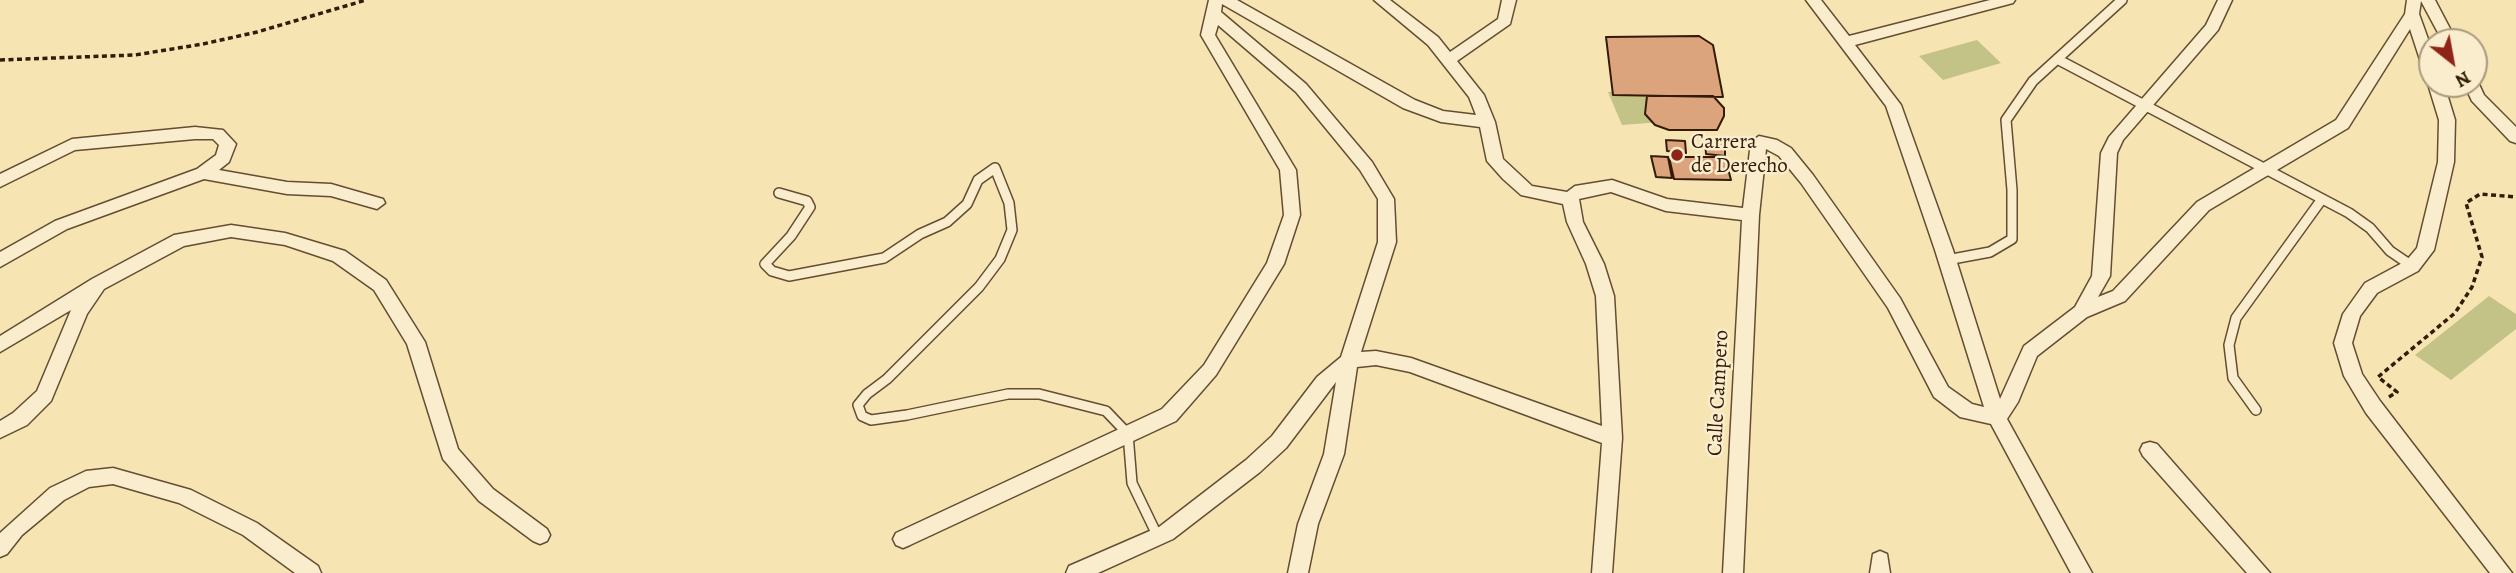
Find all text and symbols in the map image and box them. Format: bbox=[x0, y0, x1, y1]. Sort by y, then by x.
north arrow bbox=[2418, 28, 2488, 98]
text: N bbox=[2450, 65, 2475, 94]
place label: Carrera de Derecho bbox=[1691, 130, 1788, 180]
marker: Carrera de Derecho bbox=[1669, 147, 1685, 163]
street label: Calle Campero bbox=[1703, 329, 1735, 457]

